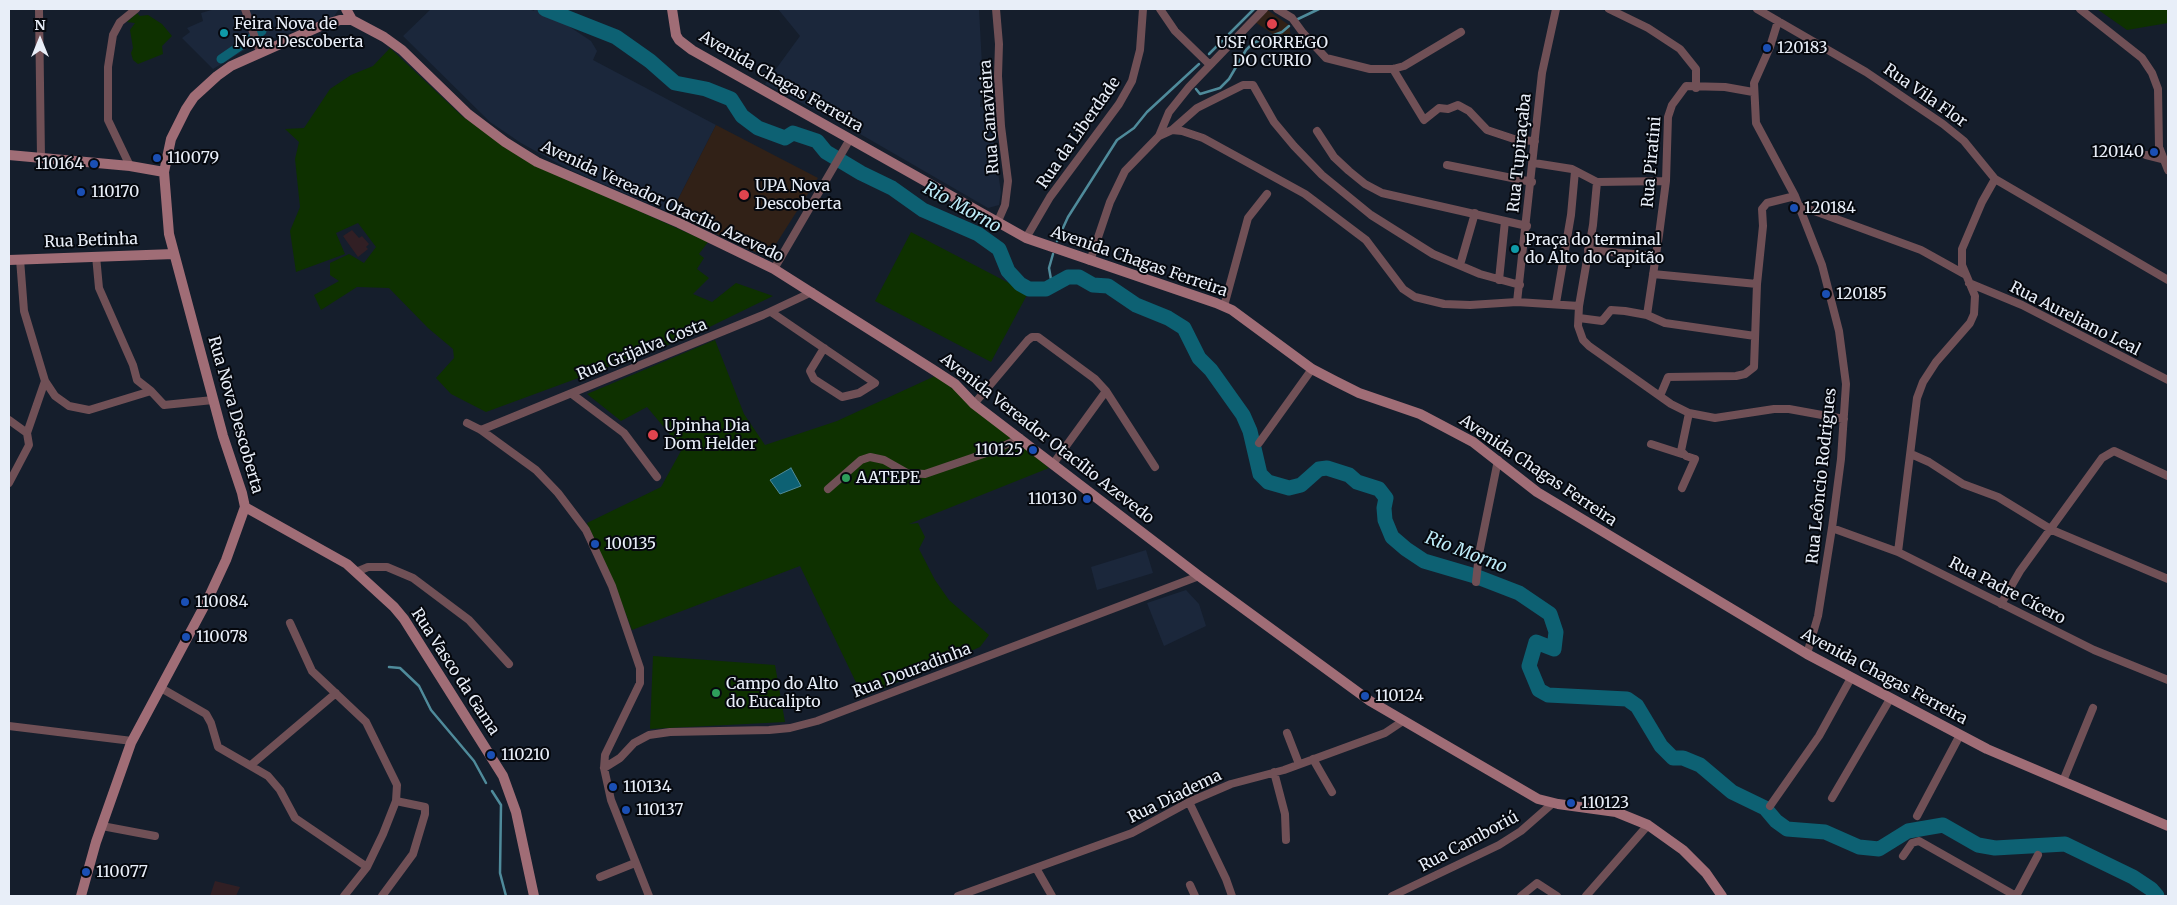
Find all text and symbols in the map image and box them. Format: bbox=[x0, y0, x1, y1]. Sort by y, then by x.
place label: Feira Nova de Nova Descoberta bbox=[234, 14, 363, 52]
north arrow bbox=[15, 15, 65, 65]
text: N bbox=[34, 16, 46, 34]
marker: USF CORREGO DO CURIO bbox=[1265, 17, 1279, 31]
marker: Feira Nova de Nova Descoberta bbox=[218, 27, 230, 39]
street label: Avenida Chagas Ferreira bbox=[696, 27, 866, 137]
place label: USF CORREGO DO CURIO bbox=[1216, 33, 1328, 71]
place label: 120183 bbox=[1777, 38, 1828, 58]
marker: 120183 bbox=[1761, 42, 1773, 54]
street label: Rua Canavieira bbox=[976, 59, 1004, 175]
street label: Rua Vila Flor bbox=[1880, 60, 1970, 132]
street label: Rua da Liberdade bbox=[1033, 73, 1125, 193]
street label: Rua Tupiraçaba bbox=[1504, 92, 1536, 214]
street label: Rua Piratini bbox=[1638, 116, 1666, 208]
street label: Avenida Vereador Otacílio Azevedo bbox=[538, 137, 786, 267]
place label: 120140 bbox=[2092, 142, 2144, 162]
marker: 120140 bbox=[2148, 146, 2160, 158]
place label: 110079 bbox=[167, 148, 219, 168]
marker: 110079 bbox=[151, 152, 163, 164]
place label: 110164 bbox=[35, 154, 84, 174]
marker: 110164 bbox=[88, 158, 100, 170]
place label: UPA Nova Descoberta bbox=[755, 176, 842, 214]
water label: Rio Morno bbox=[919, 178, 1005, 238]
place label: 110170 bbox=[91, 182, 139, 202]
marker: 110170 bbox=[75, 186, 87, 198]
marker: UPA Nova Descoberta bbox=[737, 188, 751, 202]
place label: 120184 bbox=[1804, 198, 1856, 218]
marker: 120184 bbox=[1788, 202, 1800, 214]
street label: Avenida Chagas Ferreira bbox=[1048, 223, 1230, 301]
street label: Rua Betinha bbox=[44, 230, 138, 252]
place label: Praça do terminal do Alto do Capitão bbox=[1525, 230, 1664, 268]
marker: Praça do terminal do Alto do Capitão bbox=[1509, 243, 1521, 255]
street label: Rua Aureliano Leal bbox=[2007, 278, 2143, 360]
place label: 120185 bbox=[1836, 284, 1887, 304]
marker: 120185 bbox=[1820, 288, 1832, 300]
street label: Rua Grijalva Costa bbox=[574, 315, 710, 385]
street label: Rua Nova Descoberta bbox=[203, 334, 267, 496]
street label: Avenida Vereador Otacílio Azevedo bbox=[936, 350, 1158, 528]
street label: Rua Leôncio Rodrigues bbox=[1803, 387, 1841, 565]
street label: Avenida Chagas Ferreira bbox=[1456, 411, 1620, 531]
place label: Upinha Dia Dom Helder bbox=[664, 416, 756, 454]
marker: Upinha Dia Dom Helder bbox=[646, 428, 660, 442]
place label: 110125 bbox=[975, 440, 1023, 460]
marker: 110125 bbox=[1027, 444, 1039, 456]
place label: AATEPE bbox=[856, 468, 920, 488]
marker: AATEPE bbox=[840, 472, 852, 484]
place label: 110130 bbox=[1028, 489, 1077, 509]
marker: 110130 bbox=[1081, 493, 1093, 505]
water label: Rio Morno bbox=[1422, 528, 1510, 578]
place label: 100135 bbox=[605, 534, 656, 554]
marker: 100135 bbox=[589, 538, 601, 550]
street label: Rua Padre Cícero bbox=[1945, 553, 2069, 629]
place label: 110084 bbox=[195, 592, 248, 612]
marker: 110084 bbox=[179, 596, 191, 608]
street label: Rua Vasco da Gama bbox=[407, 605, 503, 739]
street label: Avenida Chagas Ferreira bbox=[1798, 625, 1970, 729]
place label: 110078 bbox=[196, 627, 248, 647]
marker: 110078 bbox=[180, 631, 192, 643]
street label: Rua Douradinha bbox=[850, 640, 974, 702]
place label: Campo do Alto do Eucalipto bbox=[726, 674, 838, 712]
place label: 110124 bbox=[1375, 686, 1424, 706]
marker: Campo do Alto do Eucalipto bbox=[710, 687, 722, 699]
marker: 110124 bbox=[1359, 690, 1371, 702]
place label: 110210 bbox=[501, 745, 550, 765]
marker: 110210 bbox=[485, 749, 497, 761]
street label: Rua Diadema bbox=[1125, 766, 1225, 828]
place label: 110134 bbox=[623, 777, 672, 797]
marker: 110134 bbox=[607, 781, 619, 793]
place label: 110123 bbox=[1581, 793, 1629, 813]
marker: 110123 bbox=[1565, 797, 1577, 809]
place label: 110137 bbox=[636, 800, 683, 820]
marker: 110137 bbox=[620, 804, 632, 816]
street label: Rua Camboriú bbox=[1416, 808, 1522, 876]
place label: 110077 bbox=[96, 862, 148, 882]
marker: 110077 bbox=[80, 866, 92, 878]

